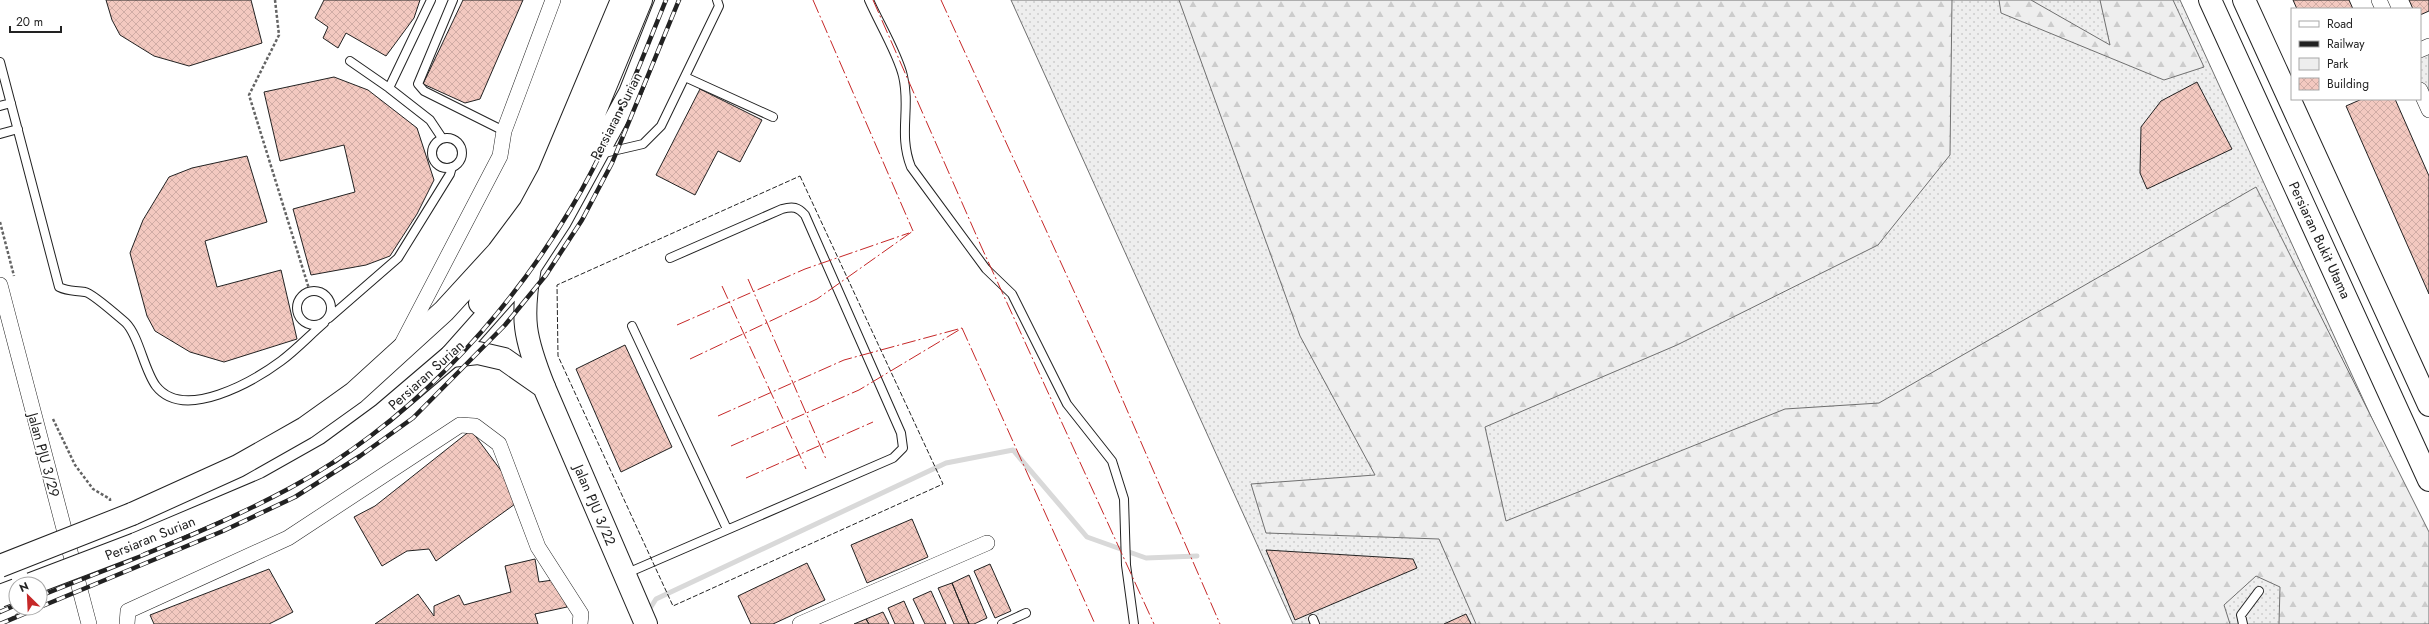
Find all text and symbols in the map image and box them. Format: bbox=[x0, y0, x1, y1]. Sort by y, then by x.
scale bar bbox=[10, 8, 61, 34]
legend bbox=[2291, 8, 2421, 100]
text: 20 m bbox=[16, 13, 43, 31]
text: Road bbox=[2327, 15, 2353, 33]
text: Railway bbox=[2327, 35, 2365, 53]
text: Park bbox=[2327, 55, 2349, 73]
street label: Persiaran Surian bbox=[585, 69, 647, 163]
text: Building bbox=[2327, 75, 2369, 93]
street label: Persiaran Bukit Utama bbox=[2284, 178, 2356, 302]
street label: Persiaran Surian bbox=[384, 335, 468, 415]
street label: Jalan PJU 3/29 bbox=[23, 409, 65, 499]
street label: Jalan PJU 3/22 bbox=[568, 460, 621, 549]
street label: Persiaran Surian bbox=[102, 511, 198, 565]
north arrow bbox=[8, 576, 48, 616]
text: N bbox=[17, 578, 31, 596]

